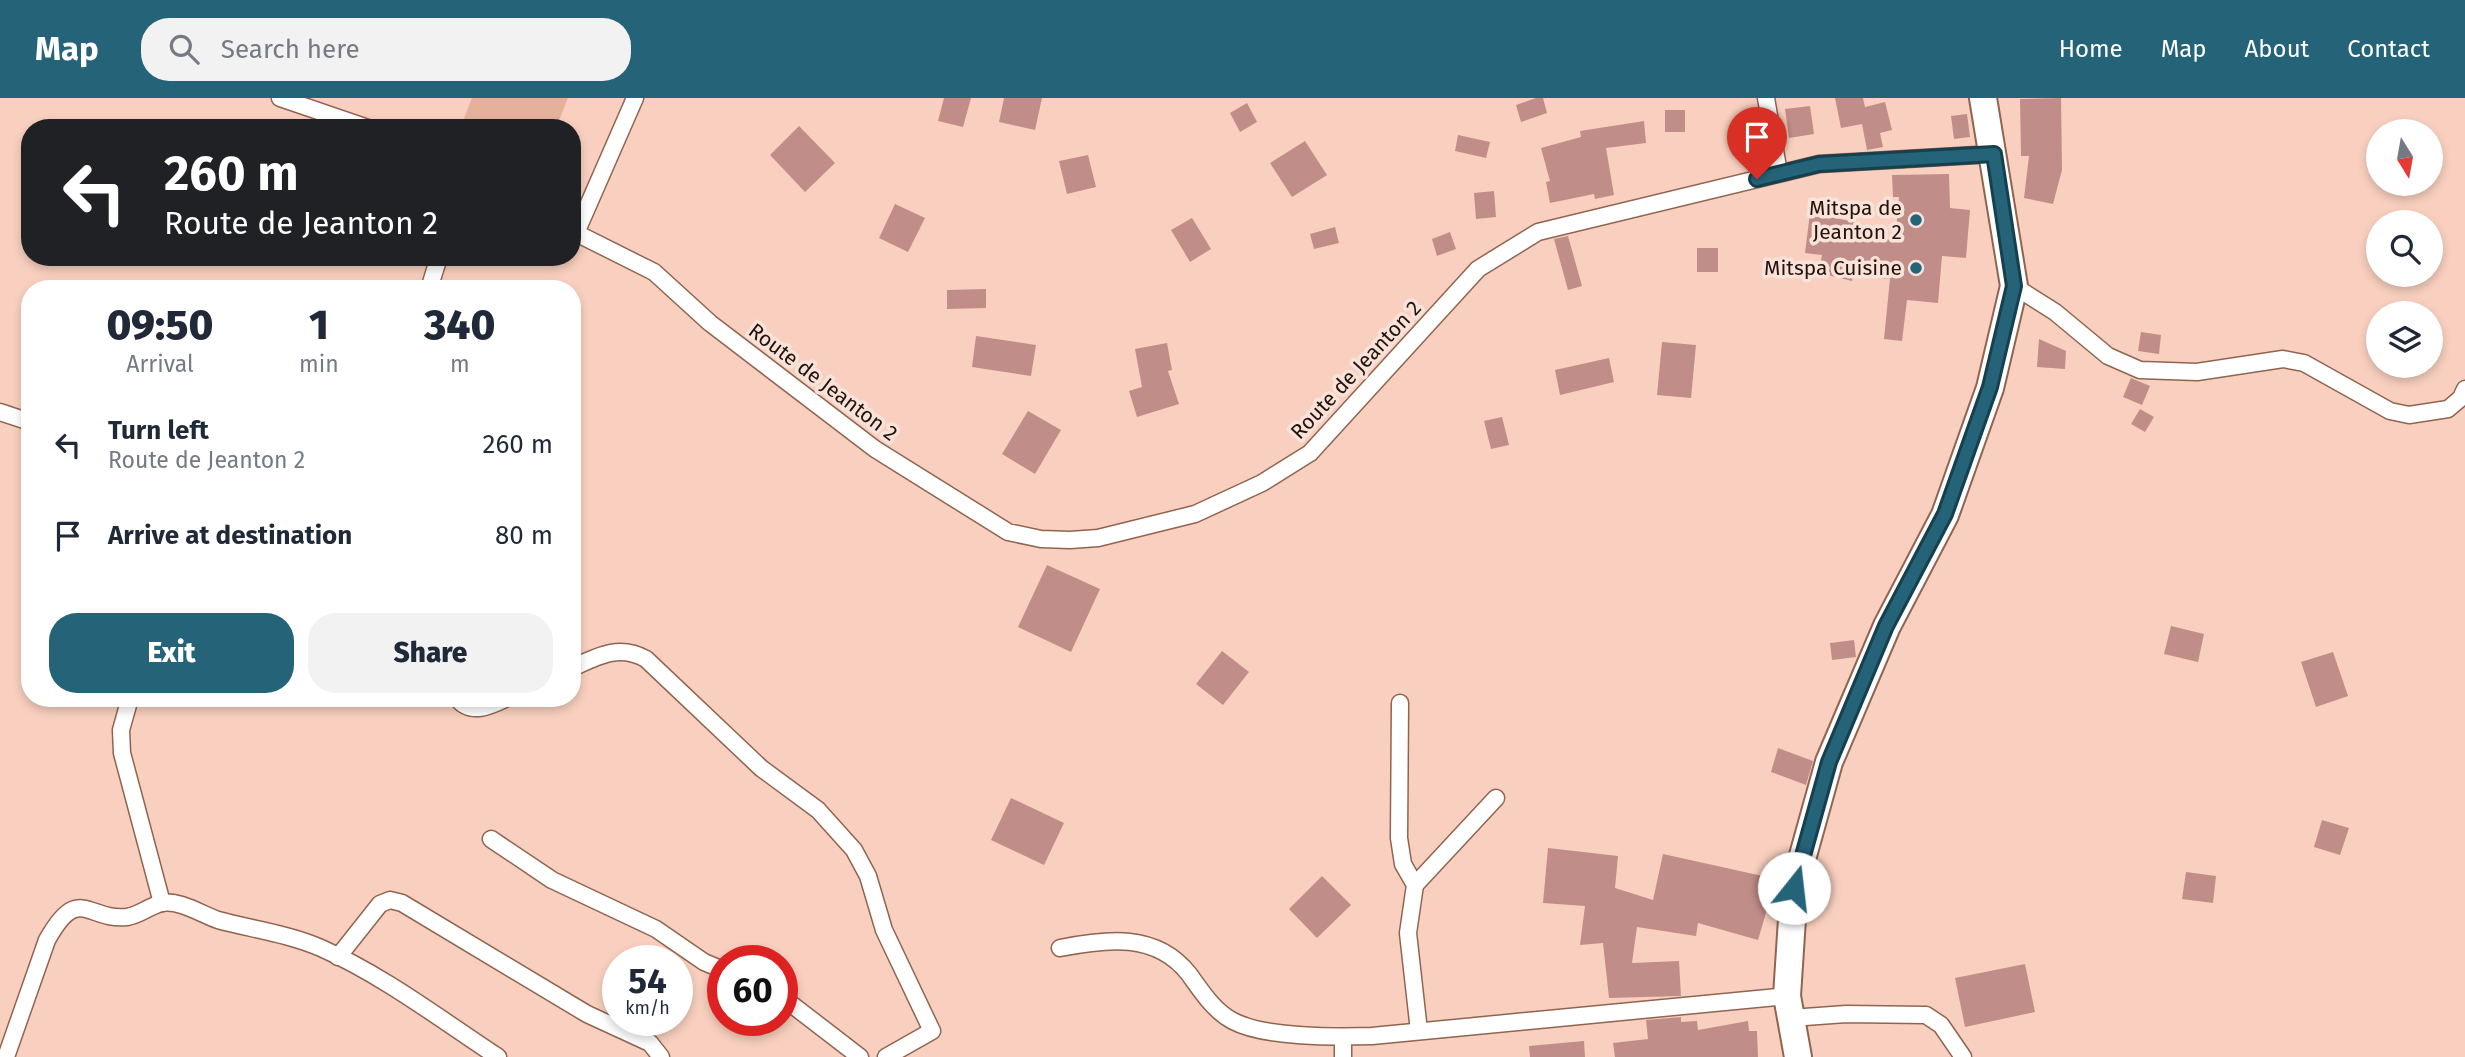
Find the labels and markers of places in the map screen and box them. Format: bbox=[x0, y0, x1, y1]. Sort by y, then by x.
pin bbox=[1727, 107, 1787, 179]
place label: Mitspa de Jeanton 2 bbox=[1809, 195, 1902, 245]
marker: Mitspa de Jeanton 2 bbox=[1908, 212, 1924, 228]
place label: Mitspa Cuisine bbox=[1764, 255, 1902, 281]
marker: Mitspa Cuisine bbox=[1908, 260, 1924, 276]

